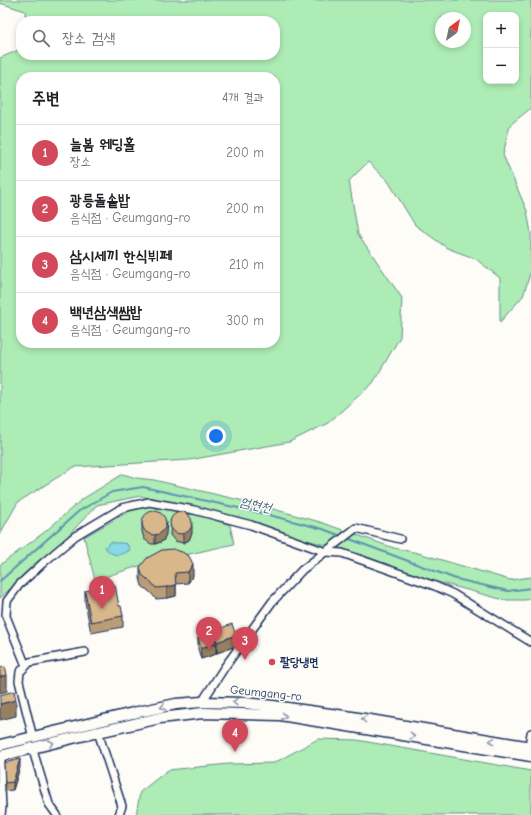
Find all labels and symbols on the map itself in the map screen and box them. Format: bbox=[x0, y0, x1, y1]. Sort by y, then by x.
north arrow bbox=[435, 12, 471, 48]
your location bbox=[206, 426, 226, 446]
water label: 엄현천 bbox=[239, 494, 274, 516]
pin: 1 bbox=[89, 576, 115, 609]
pin: 2 bbox=[196, 617, 222, 650]
pin: 3 bbox=[232, 627, 258, 660]
place label: 팔당냉면 bbox=[280, 655, 319, 669]
marker: 팔당냉면 bbox=[267, 657, 277, 667]
street label: Geumgang-ro bbox=[229, 682, 303, 704]
one-way arrow bbox=[232, 698, 238, 707]
one-way arrow bbox=[160, 702, 166, 710]
one-way arrow bbox=[281, 711, 287, 720]
one-way arrow bbox=[361, 715, 367, 724]
pin: 4 bbox=[222, 719, 248, 752]
one-way arrow bbox=[409, 732, 415, 740]
one-way arrow bbox=[489, 737, 496, 746]
one-way arrow bbox=[48, 739, 55, 747]

